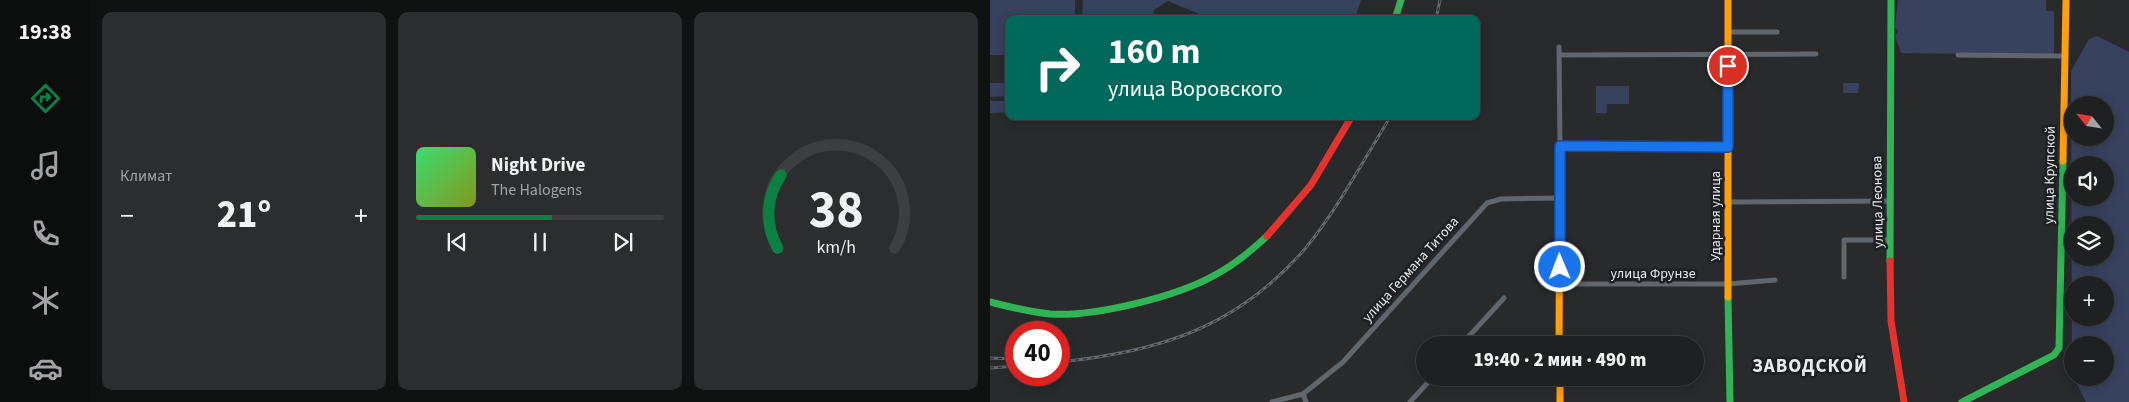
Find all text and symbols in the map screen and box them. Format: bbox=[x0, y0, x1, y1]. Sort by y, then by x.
text: 19:38 bbox=[18, 16, 72, 48]
text: 160 m bbox=[1108, 27, 1200, 77]
icon: right bbox=[1025, 35, 1090, 100]
pin bbox=[1707, 45, 1749, 87]
icon: arrive bbox=[1714, 52, 1742, 80]
text: улица Воровского bbox=[1108, 73, 1283, 105]
icon: directions bbox=[28, 81, 63, 116]
north arrow bbox=[2064, 96, 2114, 146]
map controls bbox=[2064, 96, 2114, 386]
street label: улица Крупской bbox=[2039, 126, 2061, 224]
icon: music bbox=[28, 148, 63, 183]
text: Night Drive bbox=[491, 152, 585, 179]
street label: улица Леонова bbox=[1867, 156, 1889, 248]
button: sound bbox=[2064, 156, 2114, 206]
text: Климат bbox=[120, 165, 172, 187]
street label: Ударная улица bbox=[1706, 171, 1726, 261]
text: 38 bbox=[809, 174, 863, 248]
text: The Halogens bbox=[491, 179, 582, 201]
text: 21° bbox=[217, 188, 271, 242]
text: − bbox=[120, 196, 134, 236]
text: + bbox=[354, 196, 368, 236]
street label: улица Германа Титова bbox=[1358, 212, 1464, 327]
icon: phone bbox=[28, 216, 63, 251]
button: layers bbox=[2064, 216, 2114, 266]
icon: previous bbox=[443, 228, 471, 256]
icon: pause bbox=[526, 228, 554, 256]
icon: next bbox=[609, 228, 637, 256]
text: km/h bbox=[816, 235, 856, 260]
position arrow bbox=[1533, 240, 1585, 292]
street label: улица Фрунзе bbox=[1610, 264, 1696, 284]
button: + bbox=[2064, 276, 2114, 326]
icon: climate bbox=[28, 283, 63, 318]
speed limit sign: 40 bbox=[1005, 321, 1070, 386]
button: − bbox=[2064, 336, 2114, 386]
text: 19:40 · 2 мин · 490 m bbox=[1474, 347, 1646, 374]
icon: car bbox=[28, 351, 63, 386]
district label: ЗАВОДСКОЙ bbox=[1752, 353, 1868, 380]

